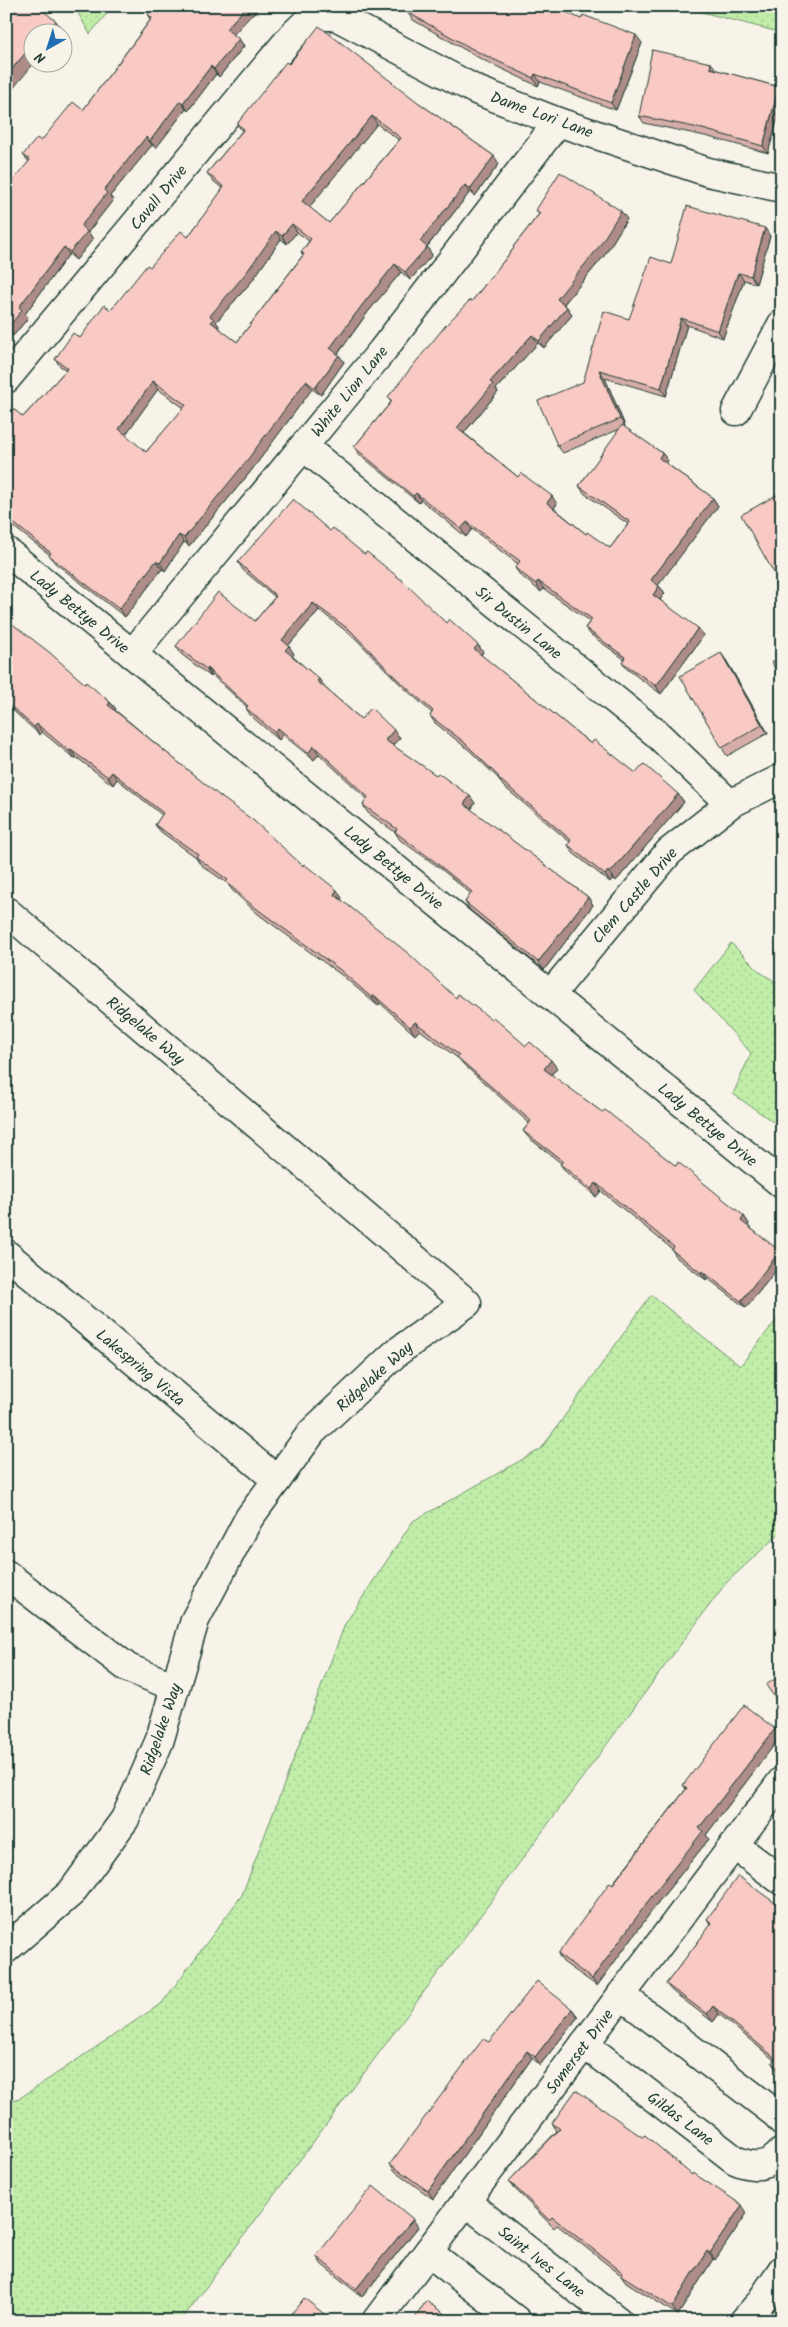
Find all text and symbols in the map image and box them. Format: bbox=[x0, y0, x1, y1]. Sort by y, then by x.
north arrow bbox=[22, 22, 72, 72]
text: N bbox=[30, 46, 51, 69]
street label: Dame Lori Lane bbox=[487, 85, 596, 146]
street label: Cavall Drive bbox=[124, 160, 194, 236]
street label: White Lion Lane bbox=[305, 341, 395, 443]
street label: Lady Bettye Drive bbox=[24, 564, 134, 660]
street label: Sir Dustin Lane bbox=[469, 580, 567, 666]
street label: Lady Bettye Drive bbox=[338, 820, 448, 916]
street label: Clem Castle Drive bbox=[586, 842, 684, 950]
street label: Ridgelake Way bbox=[100, 991, 190, 1072]
street label: Lady Bettye Drive bbox=[652, 1077, 762, 1173]
street label: Lakespring Vista bbox=[90, 1323, 190, 1413]
street label: Ridgelake Way bbox=[331, 1335, 419, 1419]
street label: Ridgelake Way bbox=[134, 1680, 189, 1779]
street label: Somerset Drive bbox=[540, 2004, 621, 2100]
street label: Gildas Lane bbox=[641, 2086, 719, 2153]
street label: Saint Ives Lane bbox=[492, 2220, 590, 2304]

